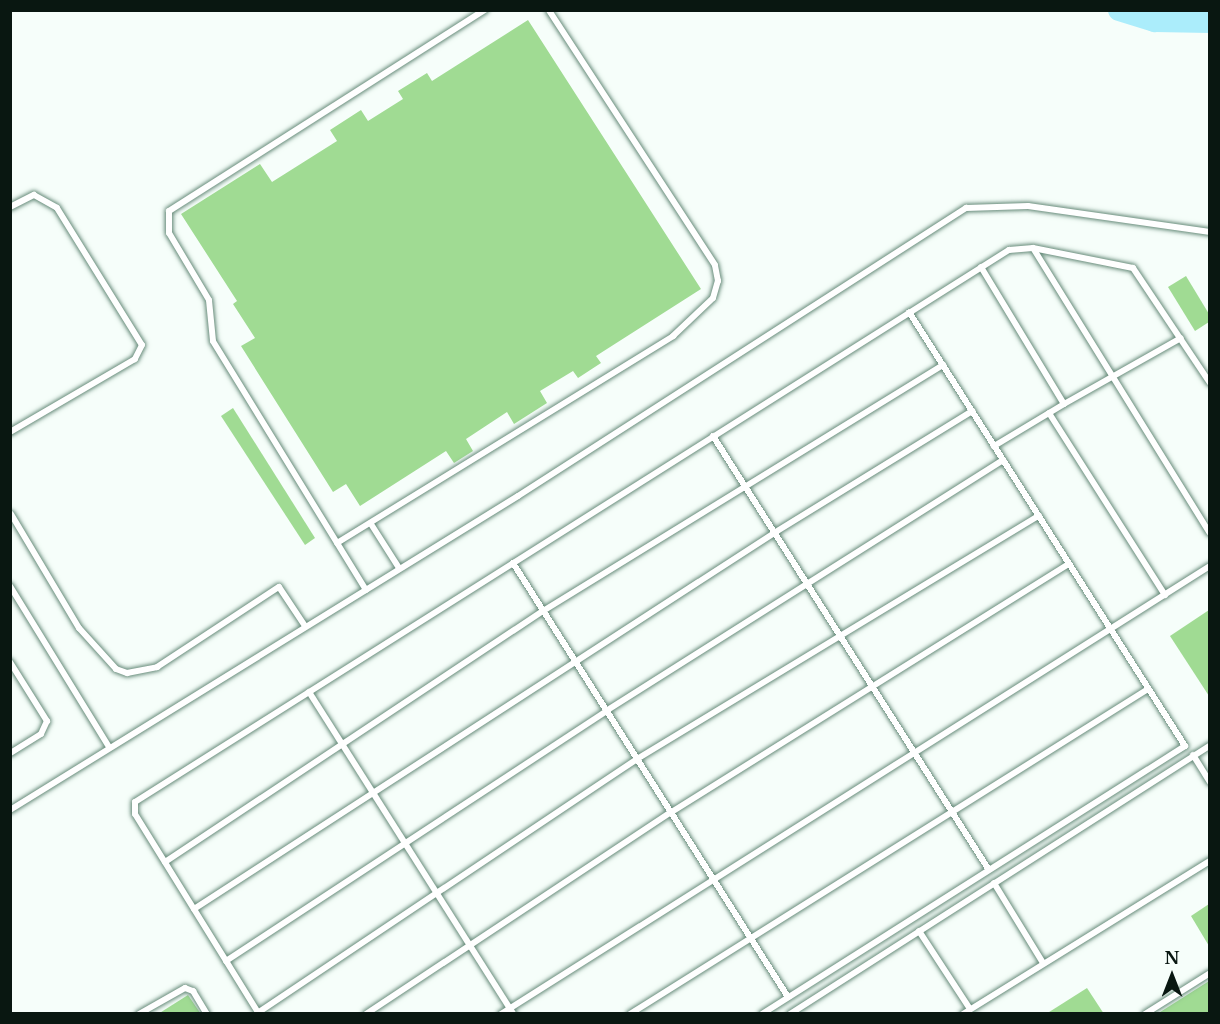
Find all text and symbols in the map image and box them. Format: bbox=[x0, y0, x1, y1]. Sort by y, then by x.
north arrow bbox=[1142, 946, 1202, 1006]
text: N bbox=[1164, 948, 1180, 968]

